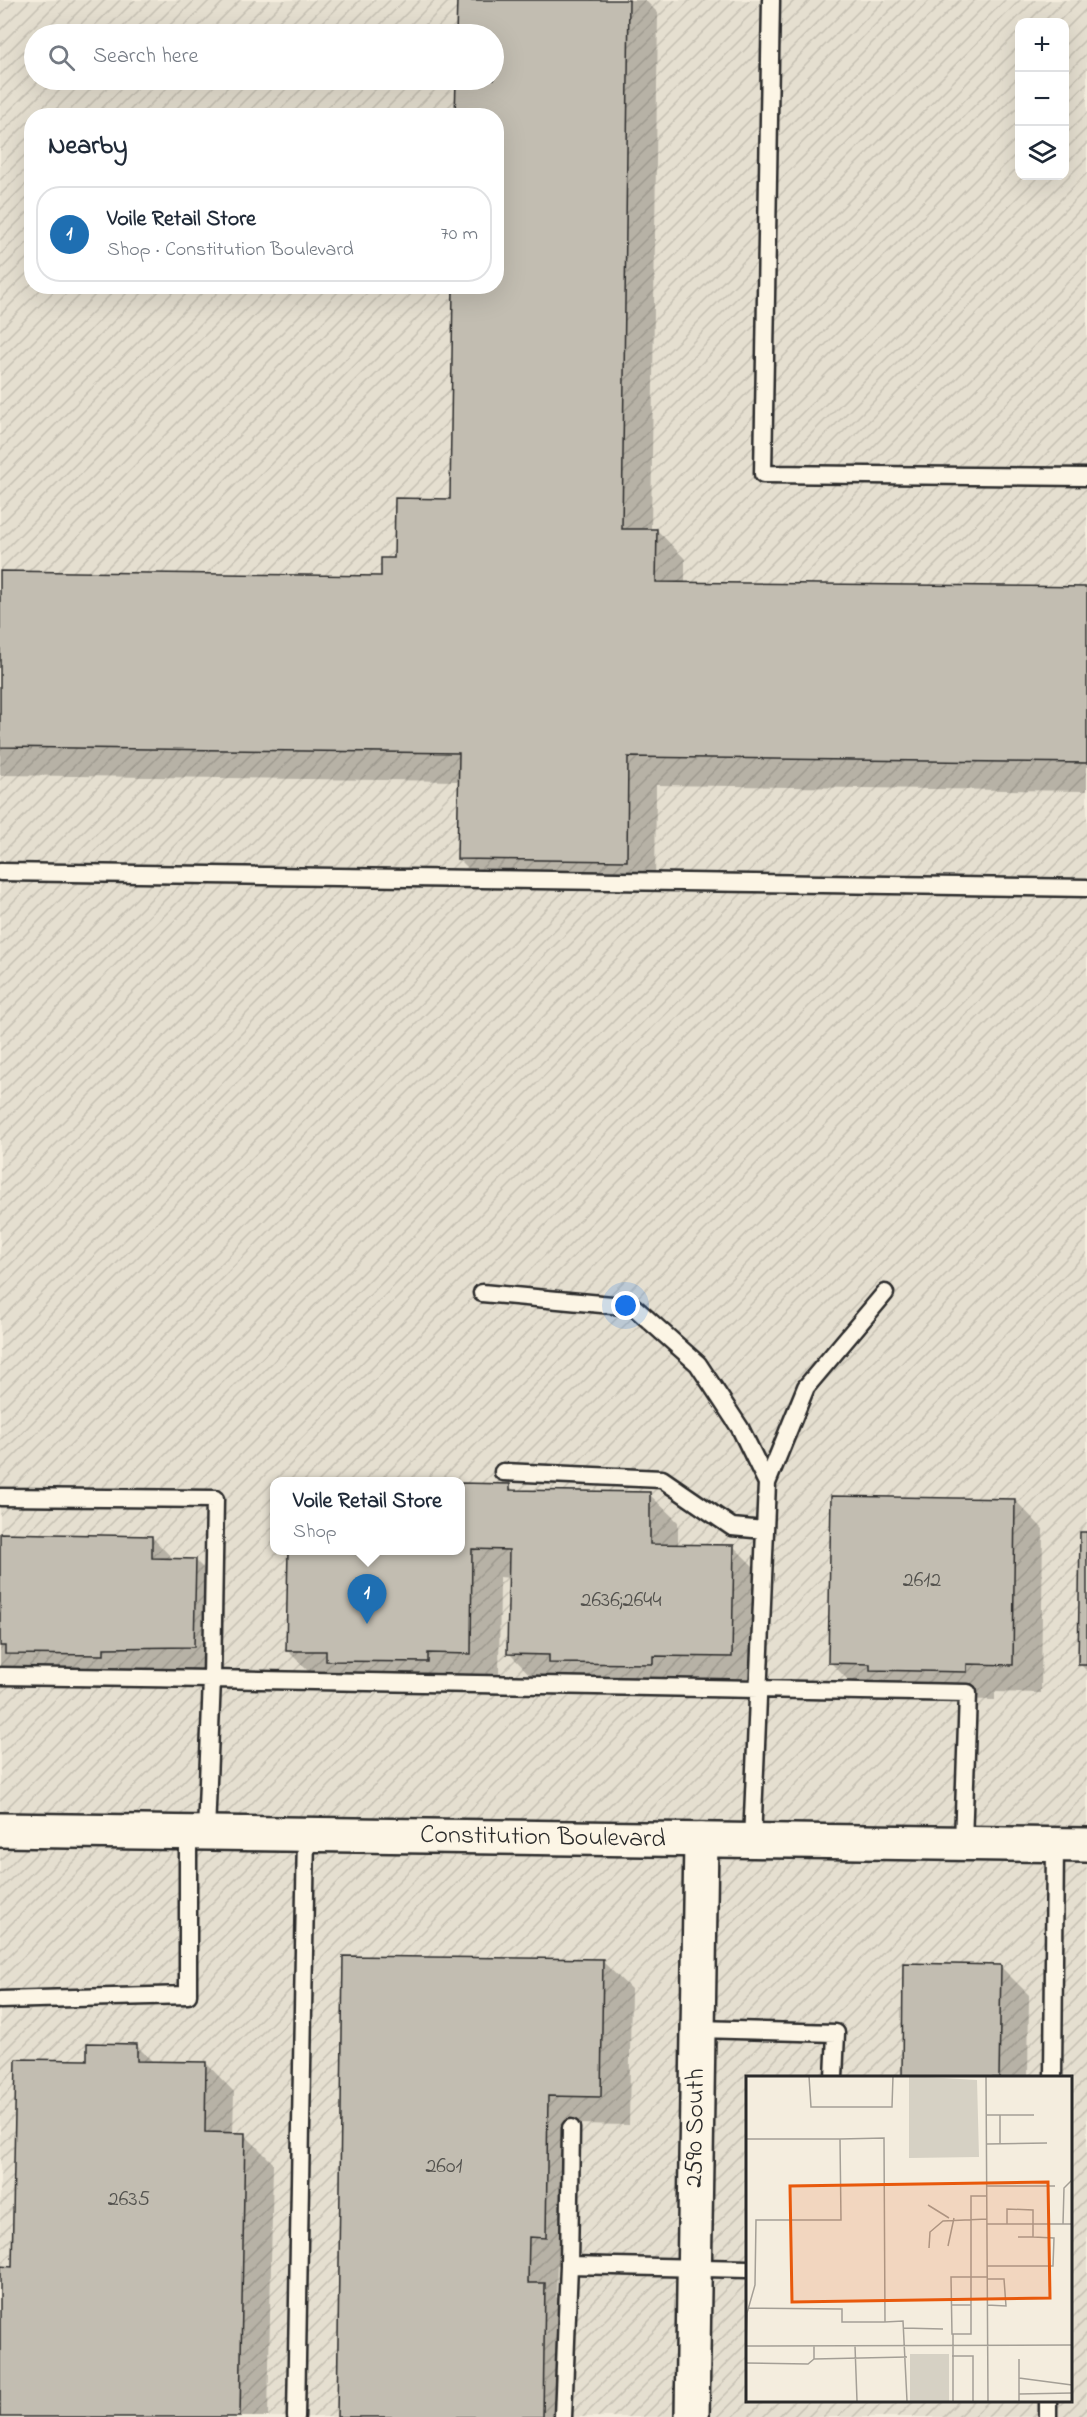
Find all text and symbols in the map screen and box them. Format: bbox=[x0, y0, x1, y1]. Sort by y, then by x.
map controls bbox=[1015, 18, 1069, 180]
button: + bbox=[1015, 18, 1069, 72]
search box bbox=[24, 24, 504, 90]
icon: search bbox=[45, 41, 78, 74]
text: Search here bbox=[93, 41, 198, 73]
button: − bbox=[1015, 72, 1069, 126]
button: layers bbox=[1015, 126, 1069, 180]
text: Nearby bbox=[48, 128, 127, 166]
text: Voile Retail Store bbox=[107, 204, 256, 236]
text: 1 bbox=[66, 220, 73, 249]
text: 70 m bbox=[441, 220, 478, 249]
text: Shop · Constitution Boulevard bbox=[107, 236, 354, 265]
your location bbox=[611, 1291, 640, 1320]
popup bbox=[270, 1477, 465, 1555]
text: Voile Retail Store bbox=[293, 1486, 442, 1518]
text: Shop bbox=[293, 1518, 337, 1547]
house number: 2612 bbox=[903, 1565, 941, 1597]
pin: 1 bbox=[348, 1574, 386, 1624]
house number: 2636;2644 bbox=[581, 1585, 661, 1617]
street label: Constitution Boulevard bbox=[420, 1817, 667, 1859]
street label: 2590 South bbox=[676, 2068, 716, 2188]
inset map bbox=[746, 2076, 1072, 2402]
house number: 2601 bbox=[425, 2151, 463, 2183]
house number: 2635 bbox=[108, 2184, 150, 2216]

